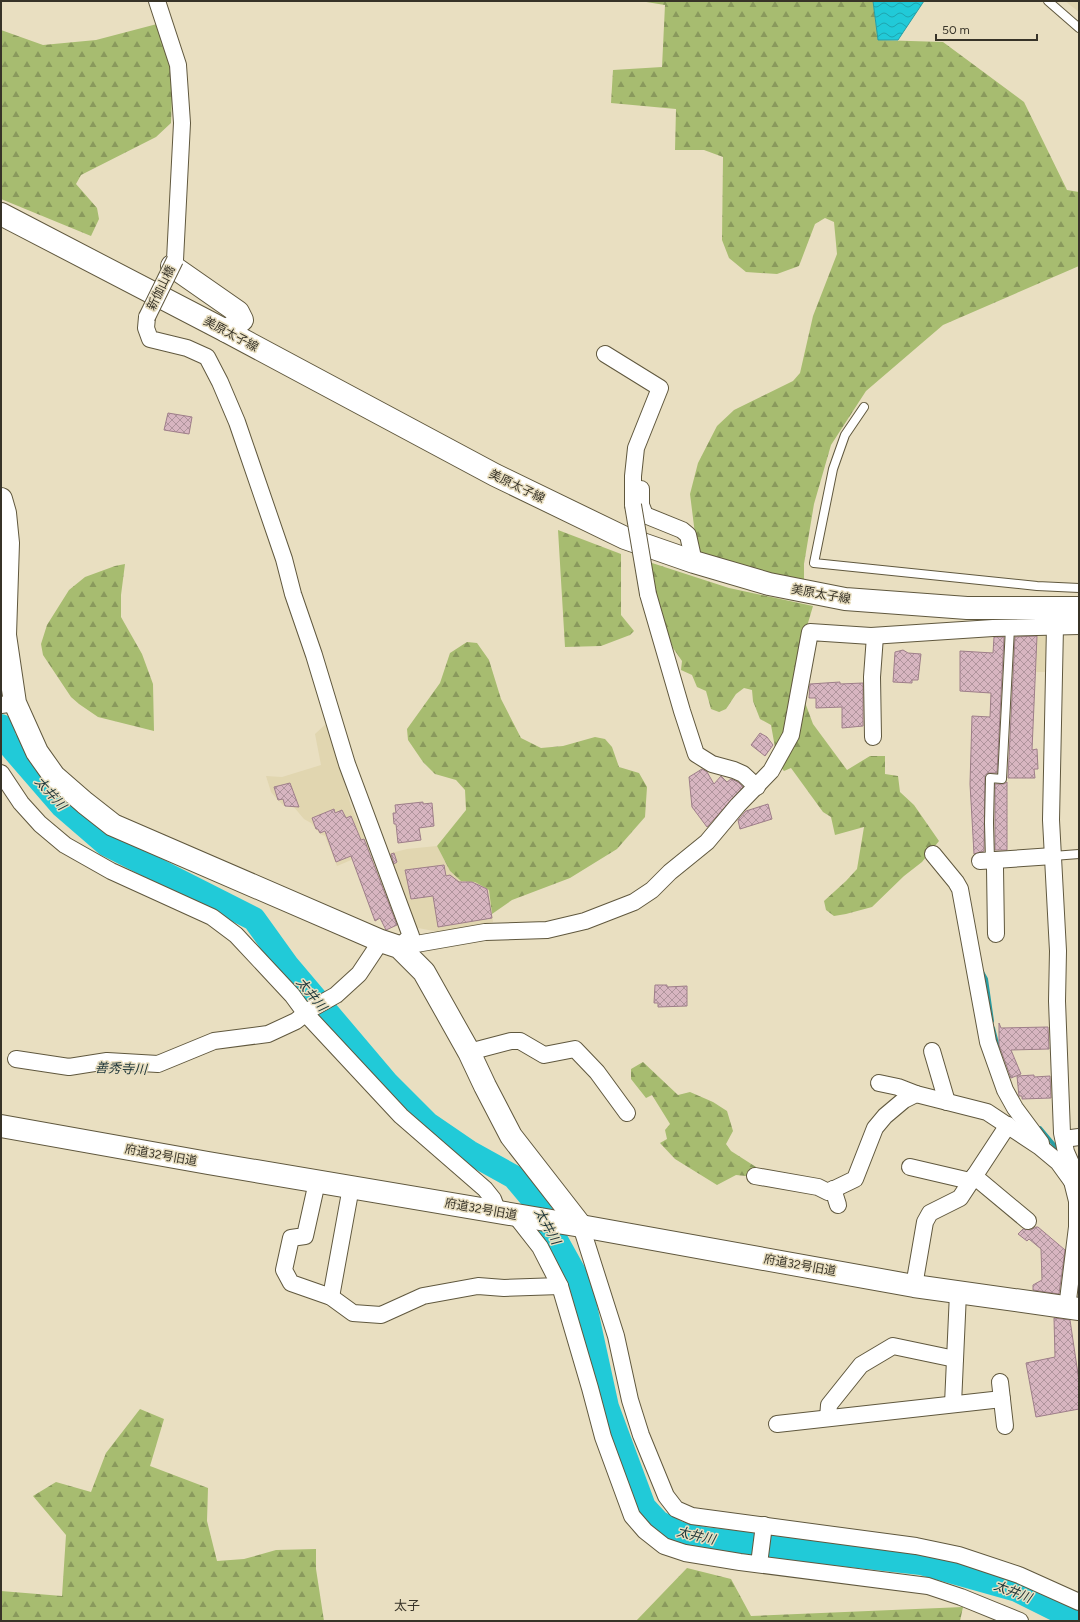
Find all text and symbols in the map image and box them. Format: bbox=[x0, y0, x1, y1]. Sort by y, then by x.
scale bar bbox=[936, 16, 1037, 42]
text: 50 m bbox=[942, 23, 970, 37]
street label: 新伽山橋 bbox=[144, 263, 178, 313]
street label: 美原太子線 bbox=[201, 314, 261, 354]
street label: 美原太子線 bbox=[487, 467, 547, 505]
street label: 美原太子線 bbox=[790, 582, 852, 606]
water label: 太井川 bbox=[32, 774, 71, 814]
water label: 太井川 bbox=[293, 975, 331, 1016]
water label: 善秀寺川 bbox=[95, 1060, 149, 1077]
street label: 府道32号旧道 bbox=[124, 1142, 198, 1168]
street label: 府道32号旧道 bbox=[444, 1196, 518, 1222]
water label: 太井川 bbox=[532, 1206, 565, 1249]
street label: 府道32号旧道 bbox=[763, 1252, 837, 1278]
water label: 太井川 bbox=[675, 1524, 719, 1548]
water label: 太井川 bbox=[992, 1577, 1036, 1606]
district label: 太子 bbox=[394, 1598, 420, 1613]

